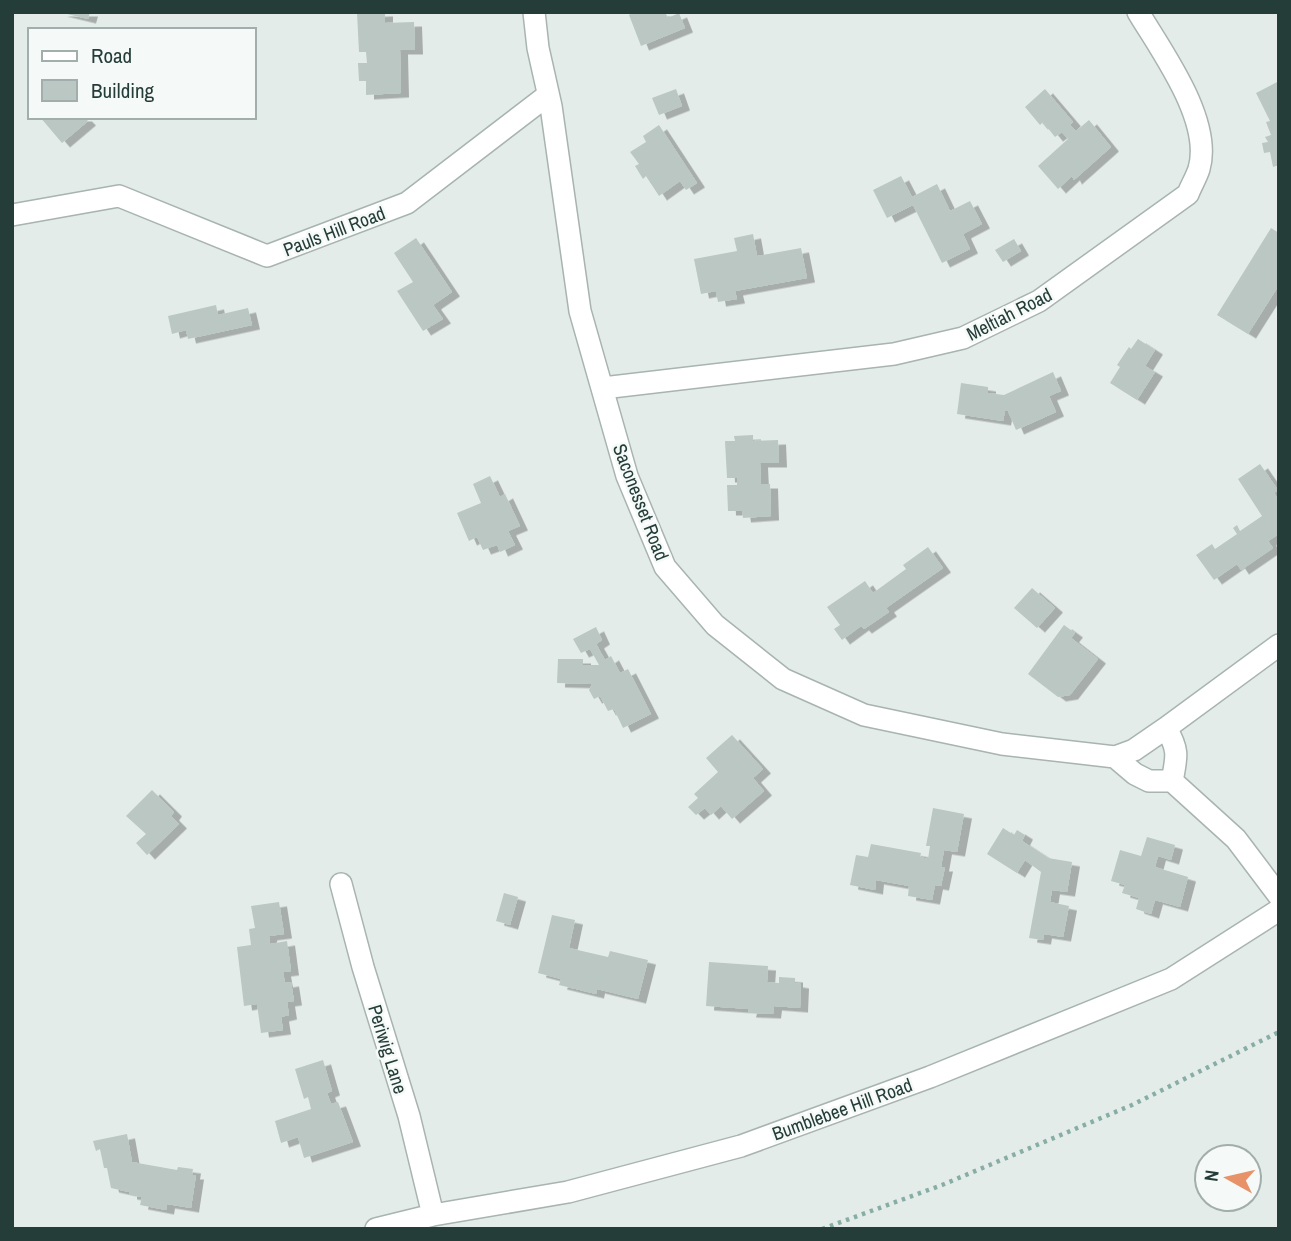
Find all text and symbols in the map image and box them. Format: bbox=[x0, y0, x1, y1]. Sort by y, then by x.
legend bbox=[28, 28, 256, 119]
text: Road bbox=[91, 41, 132, 70]
text: Building bbox=[91, 76, 155, 105]
street label: Pauls Hill Road bbox=[279, 200, 389, 262]
street label: Meltiah Road bbox=[962, 281, 1056, 347]
street label: Saconesset Road bbox=[607, 440, 675, 564]
street label: Periwig Lane bbox=[362, 1001, 414, 1097]
street label: Bumblebee Hill Road bbox=[768, 1072, 916, 1146]
north arrow bbox=[1193, 1143, 1263, 1213]
text: N bbox=[1198, 1168, 1225, 1183]

